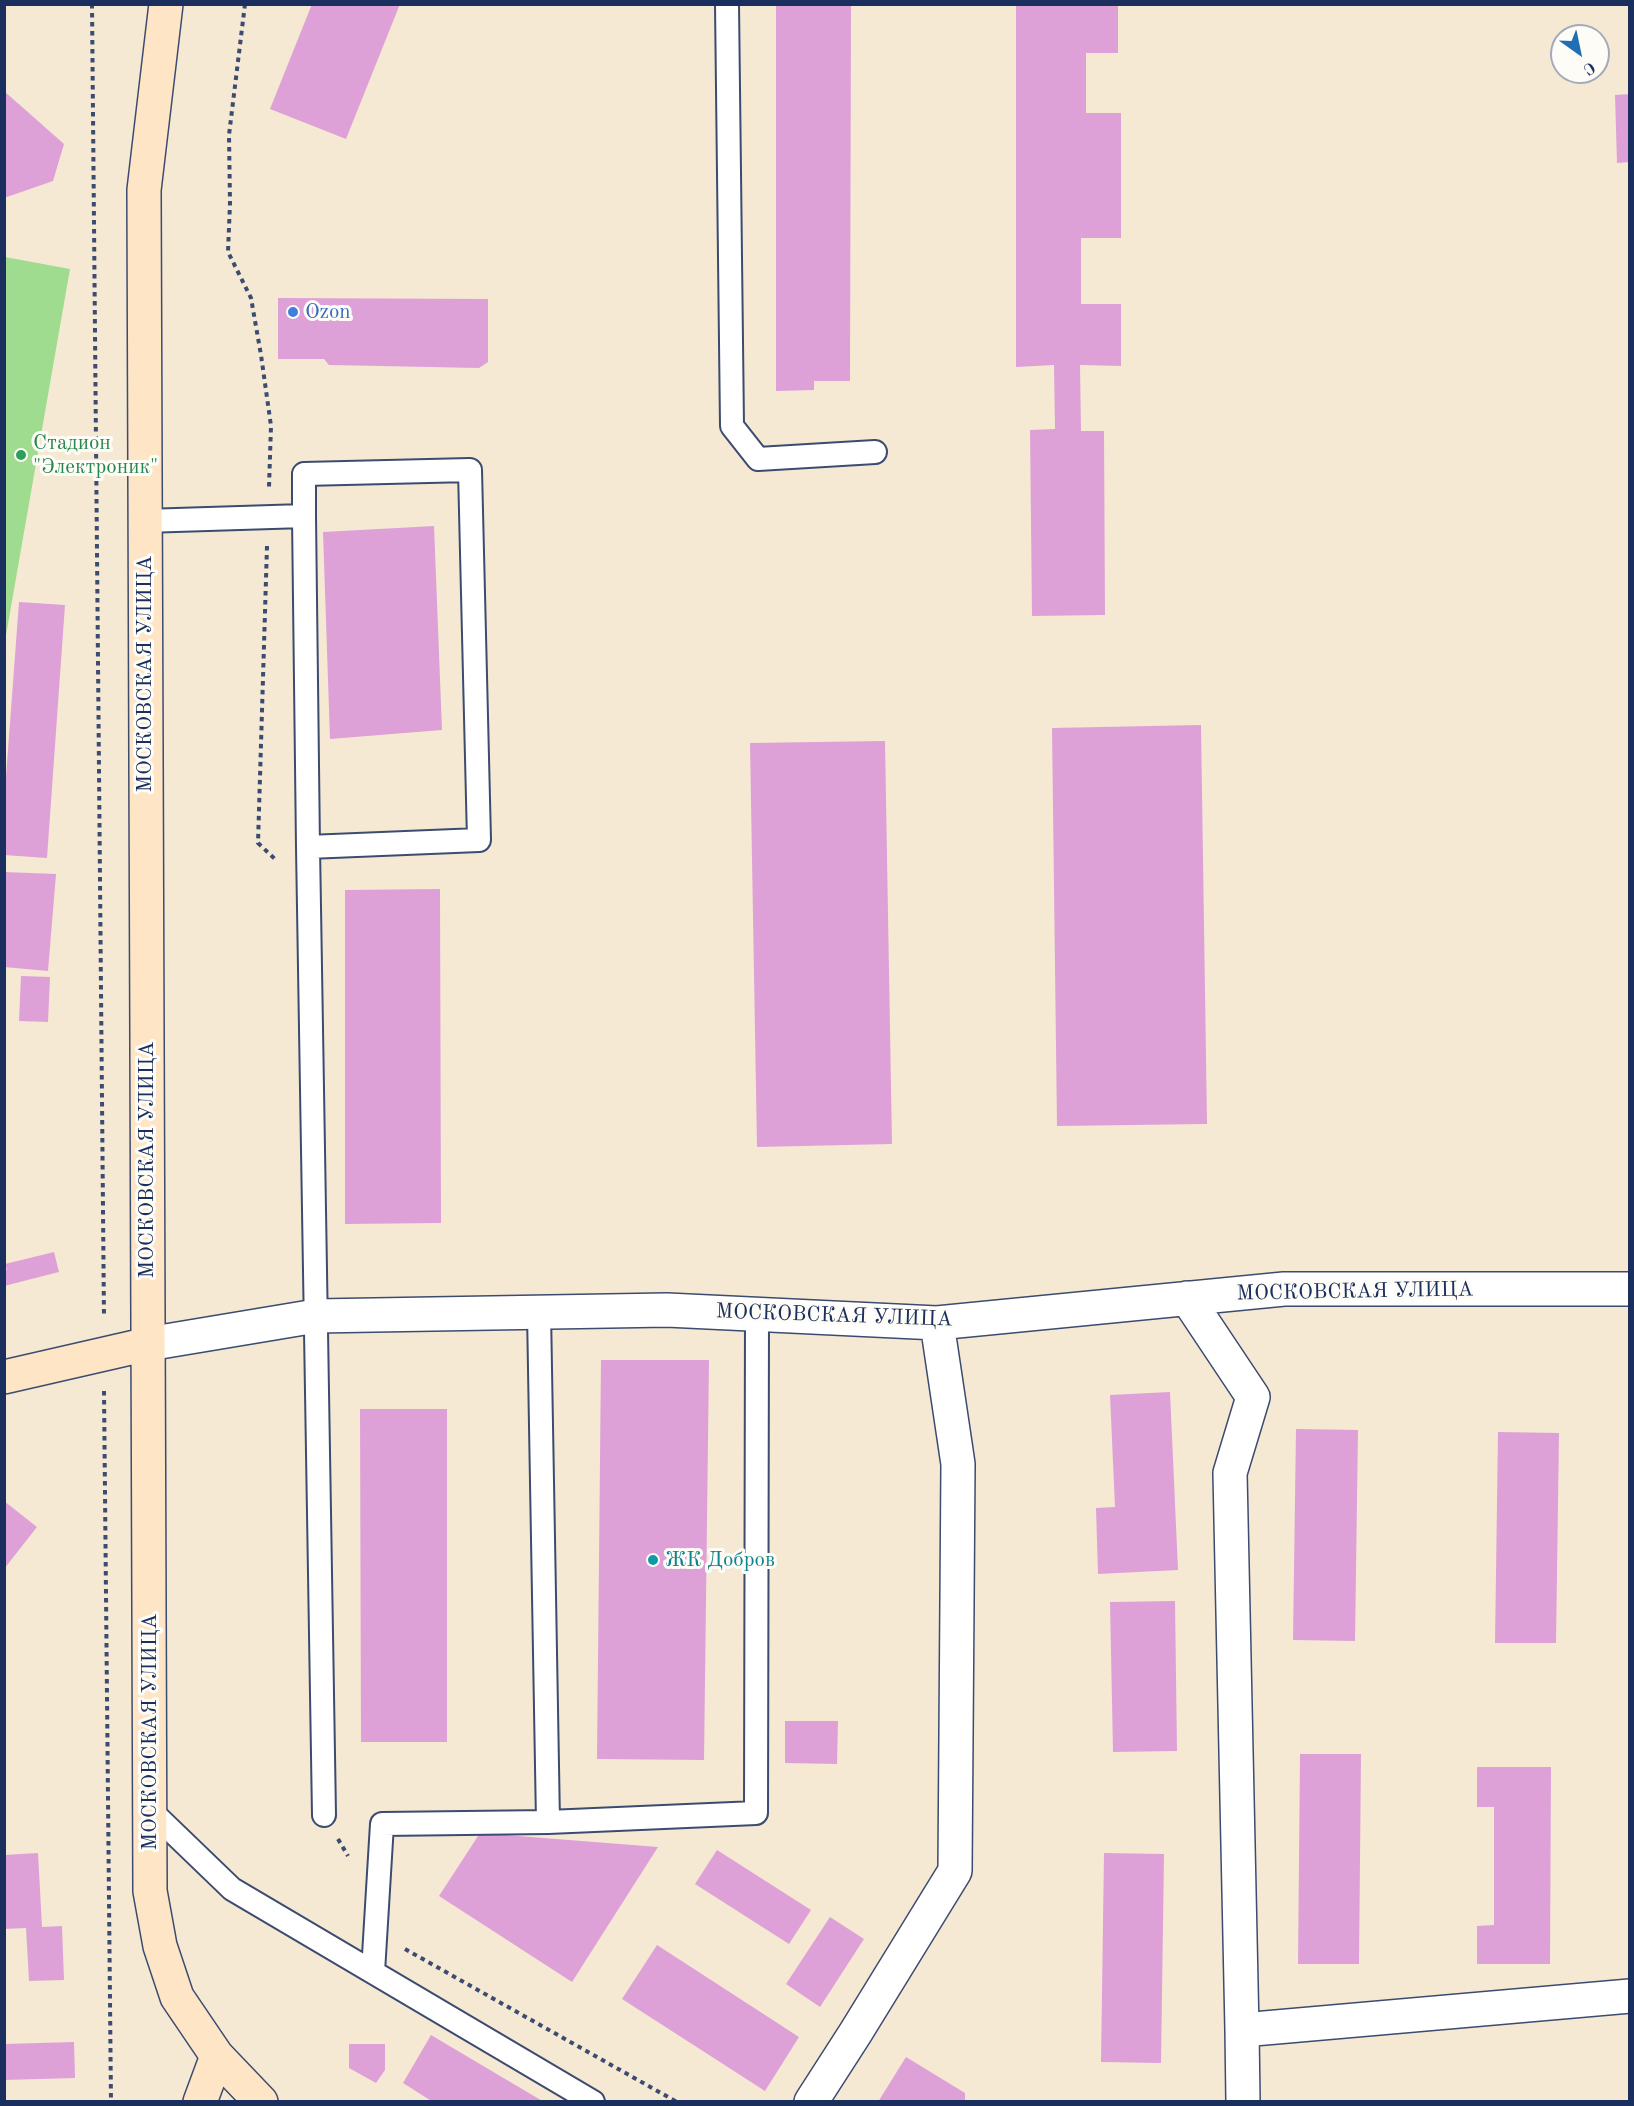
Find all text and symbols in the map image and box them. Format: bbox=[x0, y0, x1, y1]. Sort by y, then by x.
north arrow bbox=[1550, 24, 1610, 84]
text: С bbox=[1580, 58, 1598, 77]
place label: Ozon bbox=[305, 299, 351, 325]
marker: Ozon bbox=[286, 305, 300, 319]
place label: Стадион "Электроник" bbox=[33, 430, 158, 480]
marker: Стадион "Электроник" bbox=[14, 448, 28, 462]
street label: МОСКОВСКАЯ УЛИЦА bbox=[132, 555, 158, 793]
street label: МОСКОВСКАЯ УЛИЦА bbox=[134, 1041, 160, 1279]
street label: МОСКОВСКАЯ УЛИЦА bbox=[1236, 1277, 1474, 1307]
street label: МОСКОВСКАЯ УЛИЦА bbox=[715, 1299, 953, 1333]
place label: ЖК Добров bbox=[665, 1547, 775, 1573]
marker: ЖК Добров bbox=[646, 1553, 660, 1567]
street label: МОСКОВСКАЯ УЛИЦА bbox=[137, 1613, 163, 1851]

